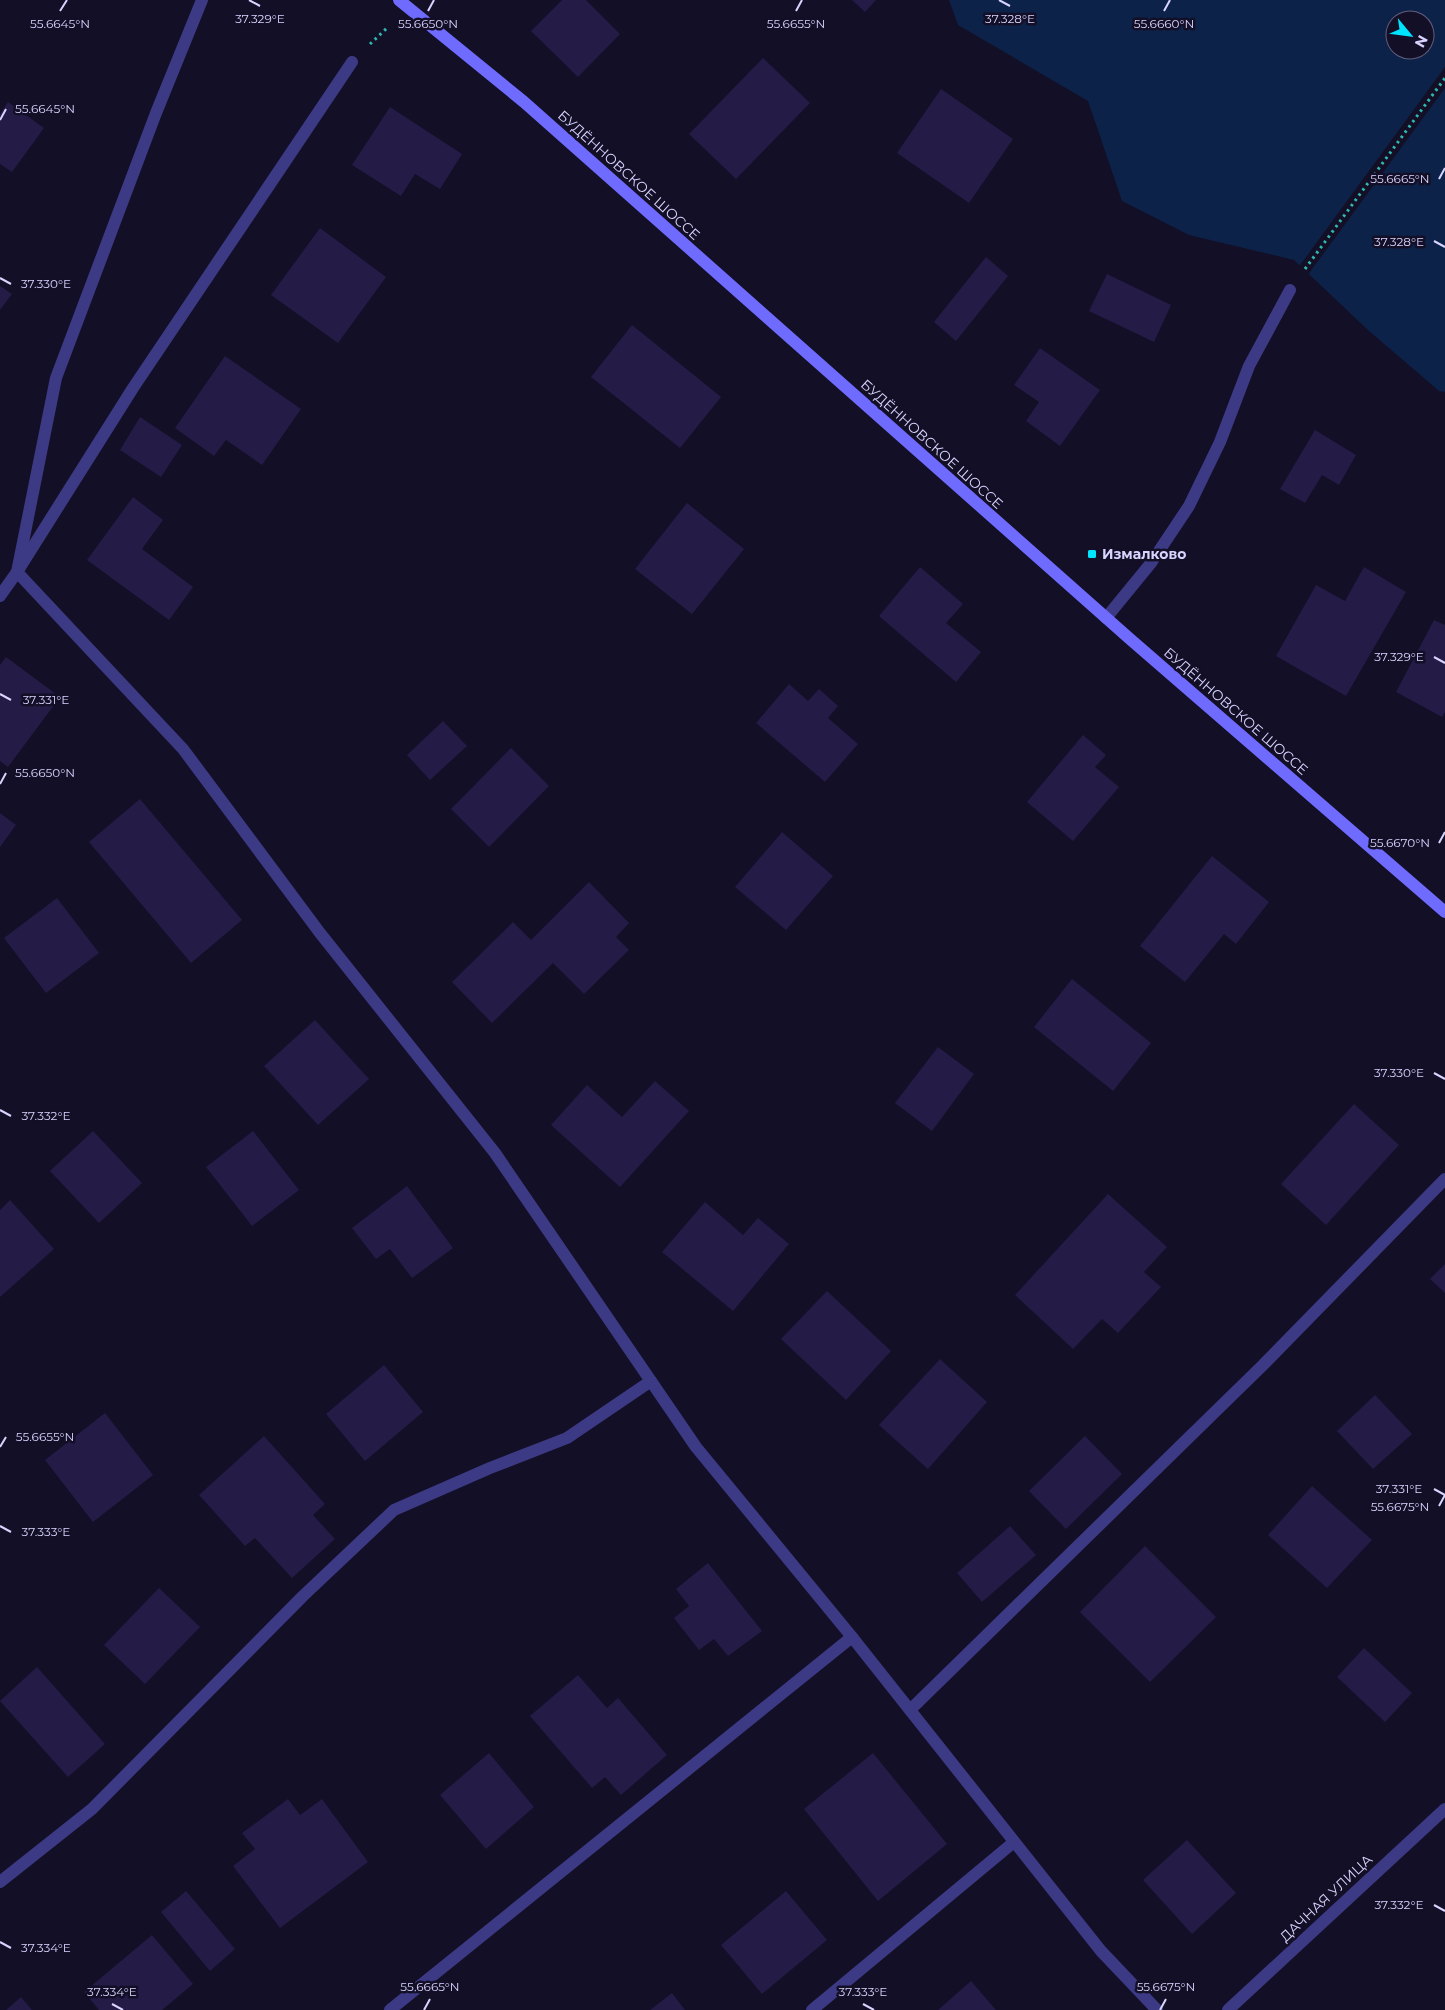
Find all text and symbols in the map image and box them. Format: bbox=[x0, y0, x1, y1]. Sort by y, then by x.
north arrow bbox=[1385, 10, 1435, 60]
text: 37.329°E bbox=[235, 11, 285, 26]
text: 37.328°E bbox=[985, 11, 1035, 26]
text: 55.6645°N bbox=[30, 16, 90, 31]
text: 55.6650°N bbox=[398, 16, 458, 31]
text: 55.6655°N bbox=[767, 16, 825, 31]
text: 55.6660°N bbox=[1134, 16, 1194, 31]
text: N bbox=[1411, 32, 1432, 51]
text: 55.6645°N bbox=[15, 101, 75, 116]
street label: БУДЁННОВСКОЕ ШОССЕ bbox=[554, 106, 704, 244]
text: 55.6665°N bbox=[1370, 171, 1430, 186]
text: 37.328°E bbox=[1374, 234, 1424, 249]
text: 37.330°E bbox=[21, 276, 71, 291]
street label: БУДЁННОВСКОЕ ШОССЕ bbox=[857, 375, 1007, 513]
place label: Измалково bbox=[1102, 545, 1186, 563]
marker: Измалково bbox=[1086, 548, 1098, 560]
street label: БУДЁННОВСКОЕ ШОССЕ bbox=[1160, 643, 1312, 779]
text: 37.329°E bbox=[1374, 649, 1424, 664]
text: 37.331°E bbox=[23, 692, 69, 707]
text: 55.6650°N bbox=[15, 765, 75, 780]
text: 55.6670°N bbox=[1370, 835, 1430, 850]
text: 37.330°E bbox=[1374, 1065, 1424, 1080]
text: 37.332°E bbox=[21, 1108, 71, 1123]
text: 55.6655°N bbox=[16, 1429, 74, 1444]
text: 37.331°E bbox=[1376, 1481, 1422, 1496]
text: 55.6675°N bbox=[1371, 1499, 1429, 1514]
text: 37.333°E bbox=[22, 1524, 70, 1539]
street label: ДАЧНАЯ УЛИЦА bbox=[1276, 1850, 1377, 1946]
text: 37.332°E bbox=[1374, 1897, 1424, 1912]
text: 37.334°E bbox=[21, 1940, 71, 1955]
text: 55.6665°N bbox=[400, 1979, 460, 1994]
text: 55.6675°N bbox=[1137, 1979, 1195, 1994]
text: 37.334°E bbox=[87, 1984, 137, 1999]
text: 37.333°E bbox=[839, 1984, 887, 1999]

